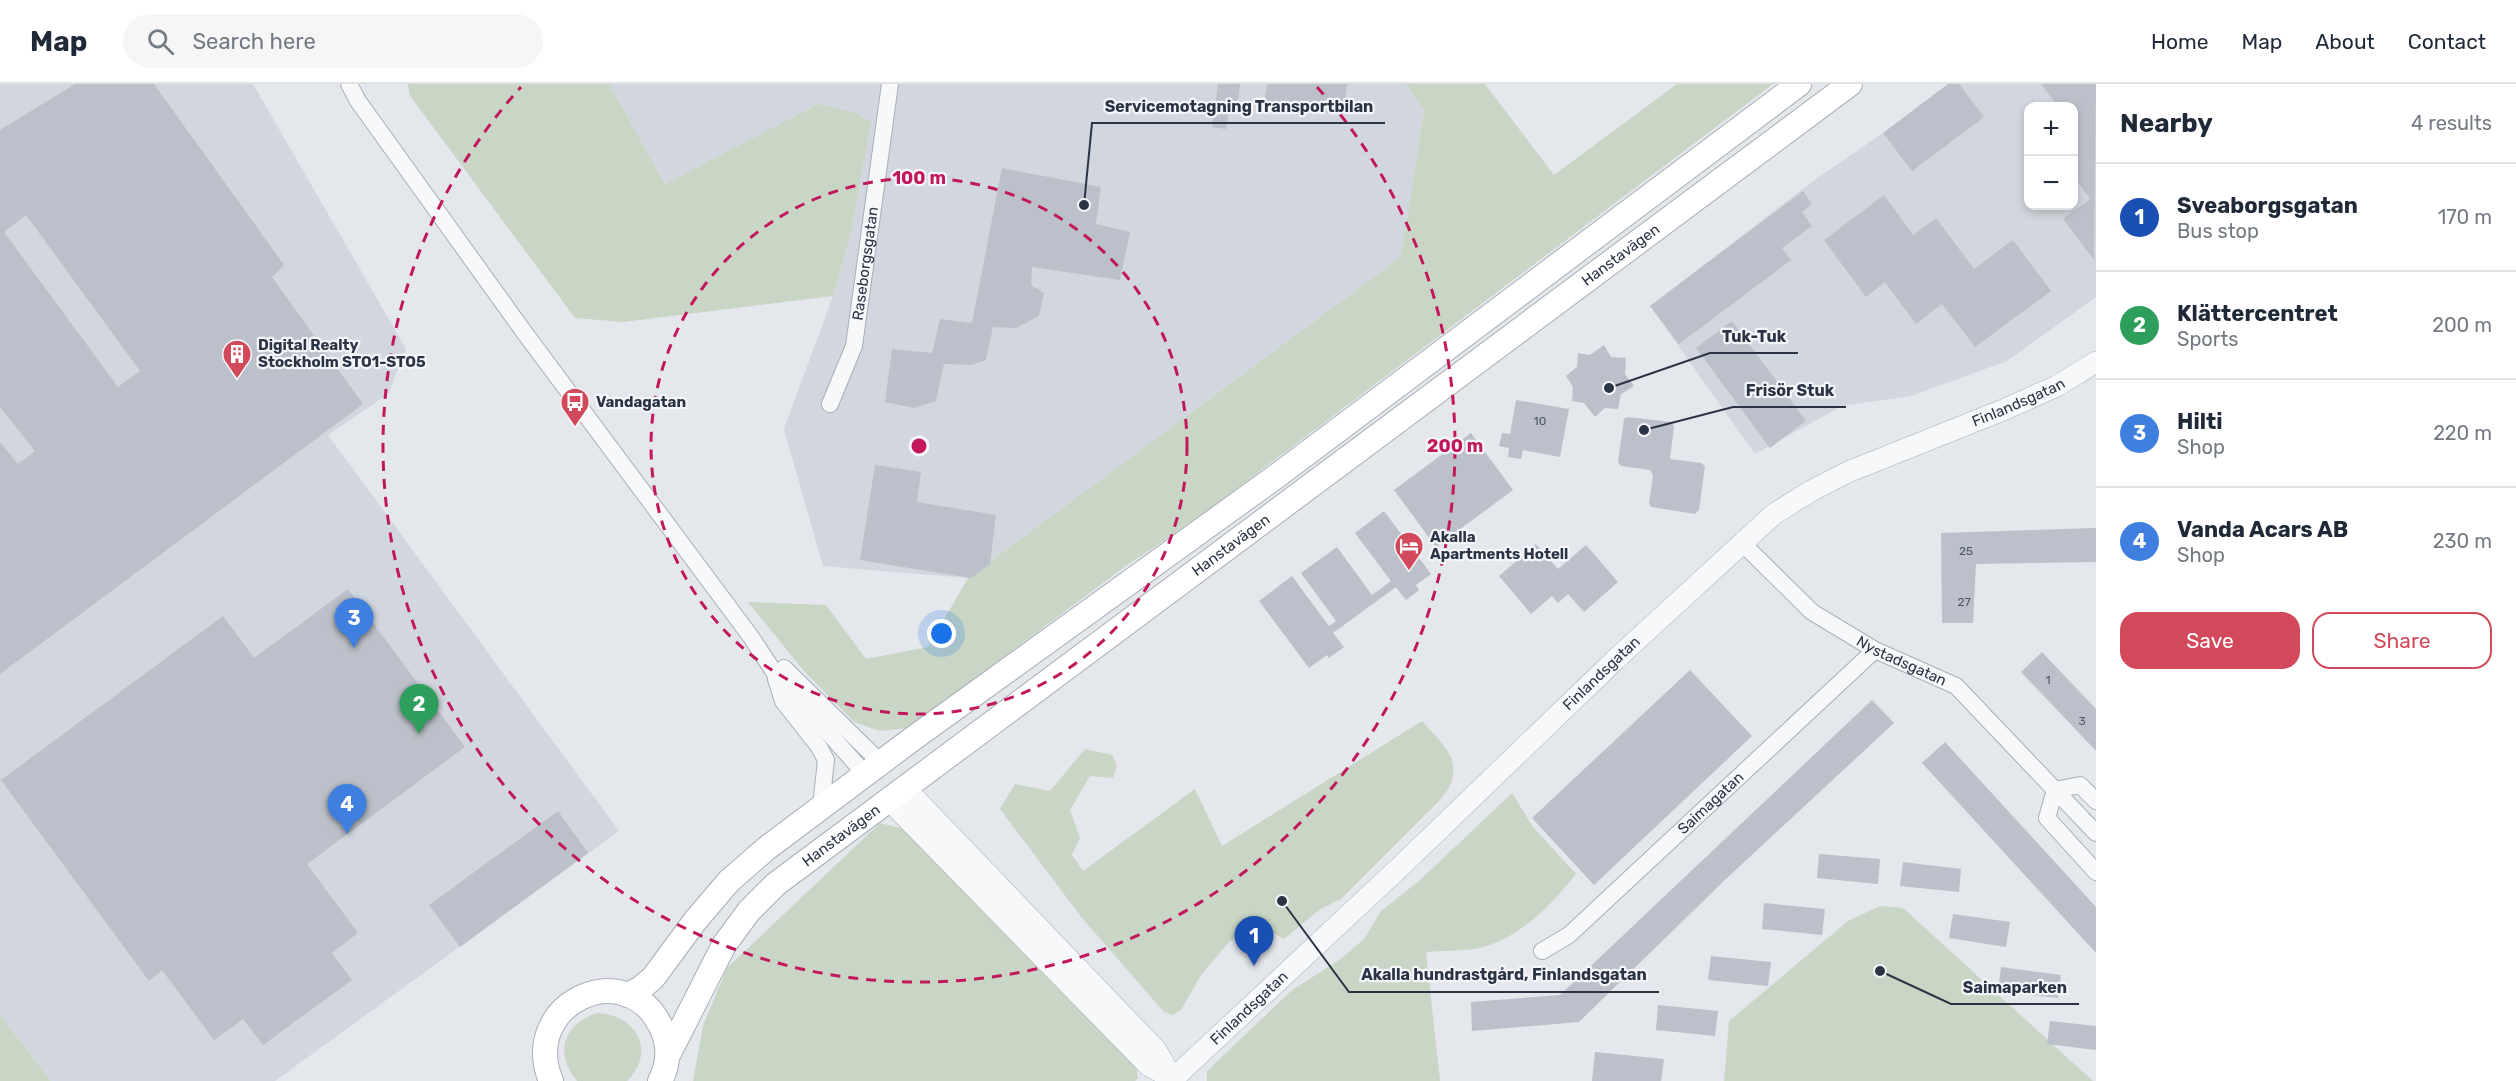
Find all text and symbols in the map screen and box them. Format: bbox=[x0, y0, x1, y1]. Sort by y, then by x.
search box bbox=[123, 14, 543, 68]
text: Map bbox=[30, 25, 87, 58]
icon: search bbox=[144, 25, 177, 58]
text: Search here bbox=[192, 28, 316, 55]
text: Home bbox=[2151, 29, 2208, 54]
text: Map bbox=[2241, 29, 2282, 54]
text: About bbox=[2315, 29, 2375, 54]
text: Contact bbox=[2408, 29, 2486, 54]
callout: Servicemotagning Transportbilan bbox=[1092, 89, 1385, 123]
text: Servicemotagning Transportbilan bbox=[1105, 97, 1373, 116]
map controls bbox=[2024, 102, 2078, 210]
button: + bbox=[2024, 102, 2078, 156]
text: Nearby bbox=[2120, 108, 2213, 139]
text: 4 results bbox=[2411, 111, 2492, 135]
button: − bbox=[2024, 156, 2078, 210]
text: 100 m bbox=[892, 167, 946, 189]
text: Sveaborgsgatan bbox=[2177, 192, 2358, 219]
text: 1 bbox=[2135, 205, 2144, 229]
text: 170 m bbox=[2438, 205, 2492, 229]
street label: Raseborgsgatan bbox=[849, 206, 882, 321]
text: Bus stop bbox=[2177, 219, 2259, 243]
street label: Hanstavägen bbox=[1578, 220, 1663, 290]
text: Klättercentret bbox=[2177, 300, 2338, 327]
text: 2 bbox=[2133, 313, 2146, 337]
text: 200 m bbox=[2432, 313, 2492, 337]
callout: Tuk-Tuk bbox=[1710, 319, 1798, 353]
text: Tuk-Tuk bbox=[1722, 327, 1787, 346]
text: Sports bbox=[2177, 327, 2238, 351]
place label: Digital Realty Stockholm STO1-STO5 bbox=[258, 336, 426, 371]
building icon: Digital Realty Stockholm STO1-STO5 bbox=[221, 338, 253, 380]
callout: Frisör Stuk bbox=[1733, 373, 1846, 407]
street label: Finlandsgatan bbox=[1969, 374, 2068, 431]
text: Frisör Stuk bbox=[1746, 381, 1835, 400]
bus stop icon: Vandagatan bbox=[559, 386, 591, 428]
place label: Vandagatan bbox=[596, 393, 686, 411]
text: Hilti bbox=[2177, 408, 2223, 435]
house number: 10 bbox=[1534, 414, 1546, 428]
text: 3 bbox=[2133, 421, 2146, 445]
text: 220 m bbox=[2433, 421, 2492, 445]
text: 200 m bbox=[1427, 435, 1483, 457]
text: Shop bbox=[2177, 435, 2225, 459]
centre of rings bbox=[909, 436, 929, 456]
street label: Hanstavägen bbox=[1188, 510, 1273, 580]
text: Vanda Acars AB bbox=[2177, 516, 2348, 543]
place label: Akalla Apartments Hotell bbox=[1430, 528, 1568, 563]
text: 4 bbox=[2133, 529, 2146, 553]
text: 230 m bbox=[2433, 529, 2492, 553]
hotel icon: Akalla Apartments Hotell bbox=[1393, 530, 1425, 572]
text: Shop bbox=[2177, 543, 2225, 567]
house number: 25 bbox=[1959, 544, 1973, 558]
house number: 27 bbox=[1957, 595, 1971, 609]
pin: 3 bbox=[334, 598, 374, 648]
button: Save bbox=[2120, 612, 2300, 669]
button: Share bbox=[2312, 612, 2492, 669]
your location bbox=[927, 619, 956, 648]
street label: Nystadsgatan bbox=[1853, 632, 1949, 690]
street label: Finlandsgatan bbox=[1559, 633, 1644, 714]
house number: 1 bbox=[2045, 673, 2051, 687]
pin: 2 bbox=[400, 684, 438, 734]
house number: 3 bbox=[2078, 714, 2086, 728]
street label: Saimagatan bbox=[1674, 768, 1747, 838]
pin: 4 bbox=[328, 784, 366, 834]
street label: Hanstavägen bbox=[799, 801, 884, 870]
pin: 1 bbox=[1234, 916, 1274, 966]
callout: Akalla hundrastgård, Finlandsgatan bbox=[1349, 958, 1659, 992]
text: Akalla hundrastgård, Finlandsgatan bbox=[1361, 965, 1647, 984]
street label: Finlandsgatan bbox=[1206, 967, 1292, 1049]
callout: Saimaparken bbox=[1951, 970, 2079, 1004]
text: Saimaparken bbox=[1963, 978, 2067, 997]

